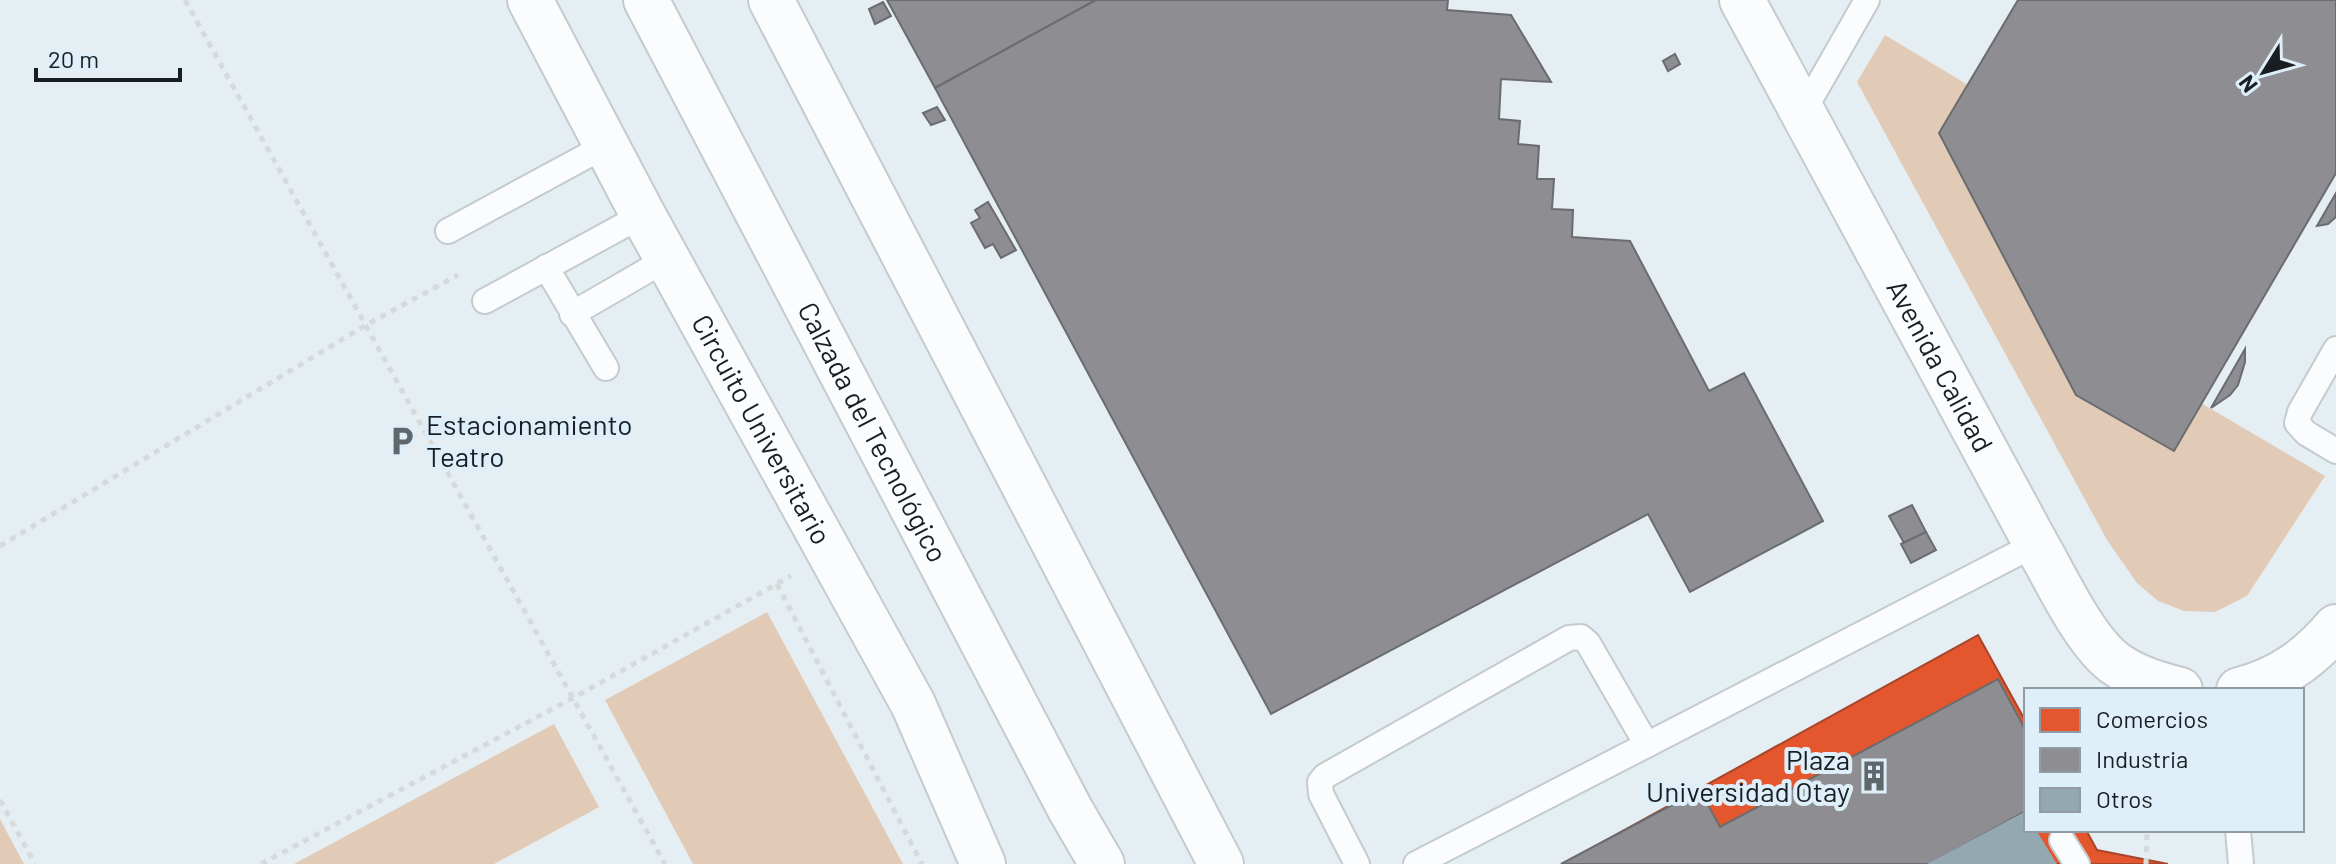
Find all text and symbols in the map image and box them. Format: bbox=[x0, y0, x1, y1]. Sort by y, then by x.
scale bar bbox=[36, 32, 180, 82]
north arrow bbox=[2224, 32, 2304, 112]
text: 20 m bbox=[48, 44, 99, 73]
text: N bbox=[2232, 71, 2262, 98]
street label: Avenida Calidad bbox=[1880, 273, 2001, 458]
street label: Calzada del Tecnológico bbox=[791, 296, 956, 568]
street label: Circuito Universitario bbox=[685, 308, 839, 550]
place label: Estacionamiento Teatro bbox=[426, 407, 633, 473]
parking icon: Estacionamiento Teatro bbox=[385, 424, 419, 458]
legend bbox=[2024, 688, 2304, 832]
text: Comercios bbox=[2096, 704, 2208, 733]
place label: Plaza Universidad Otay bbox=[1646, 742, 1850, 808]
text: Industria bbox=[2096, 744, 2188, 773]
building icon: Plaza Universidad Otay bbox=[1857, 759, 1891, 793]
text: Otros bbox=[2096, 784, 2153, 813]

